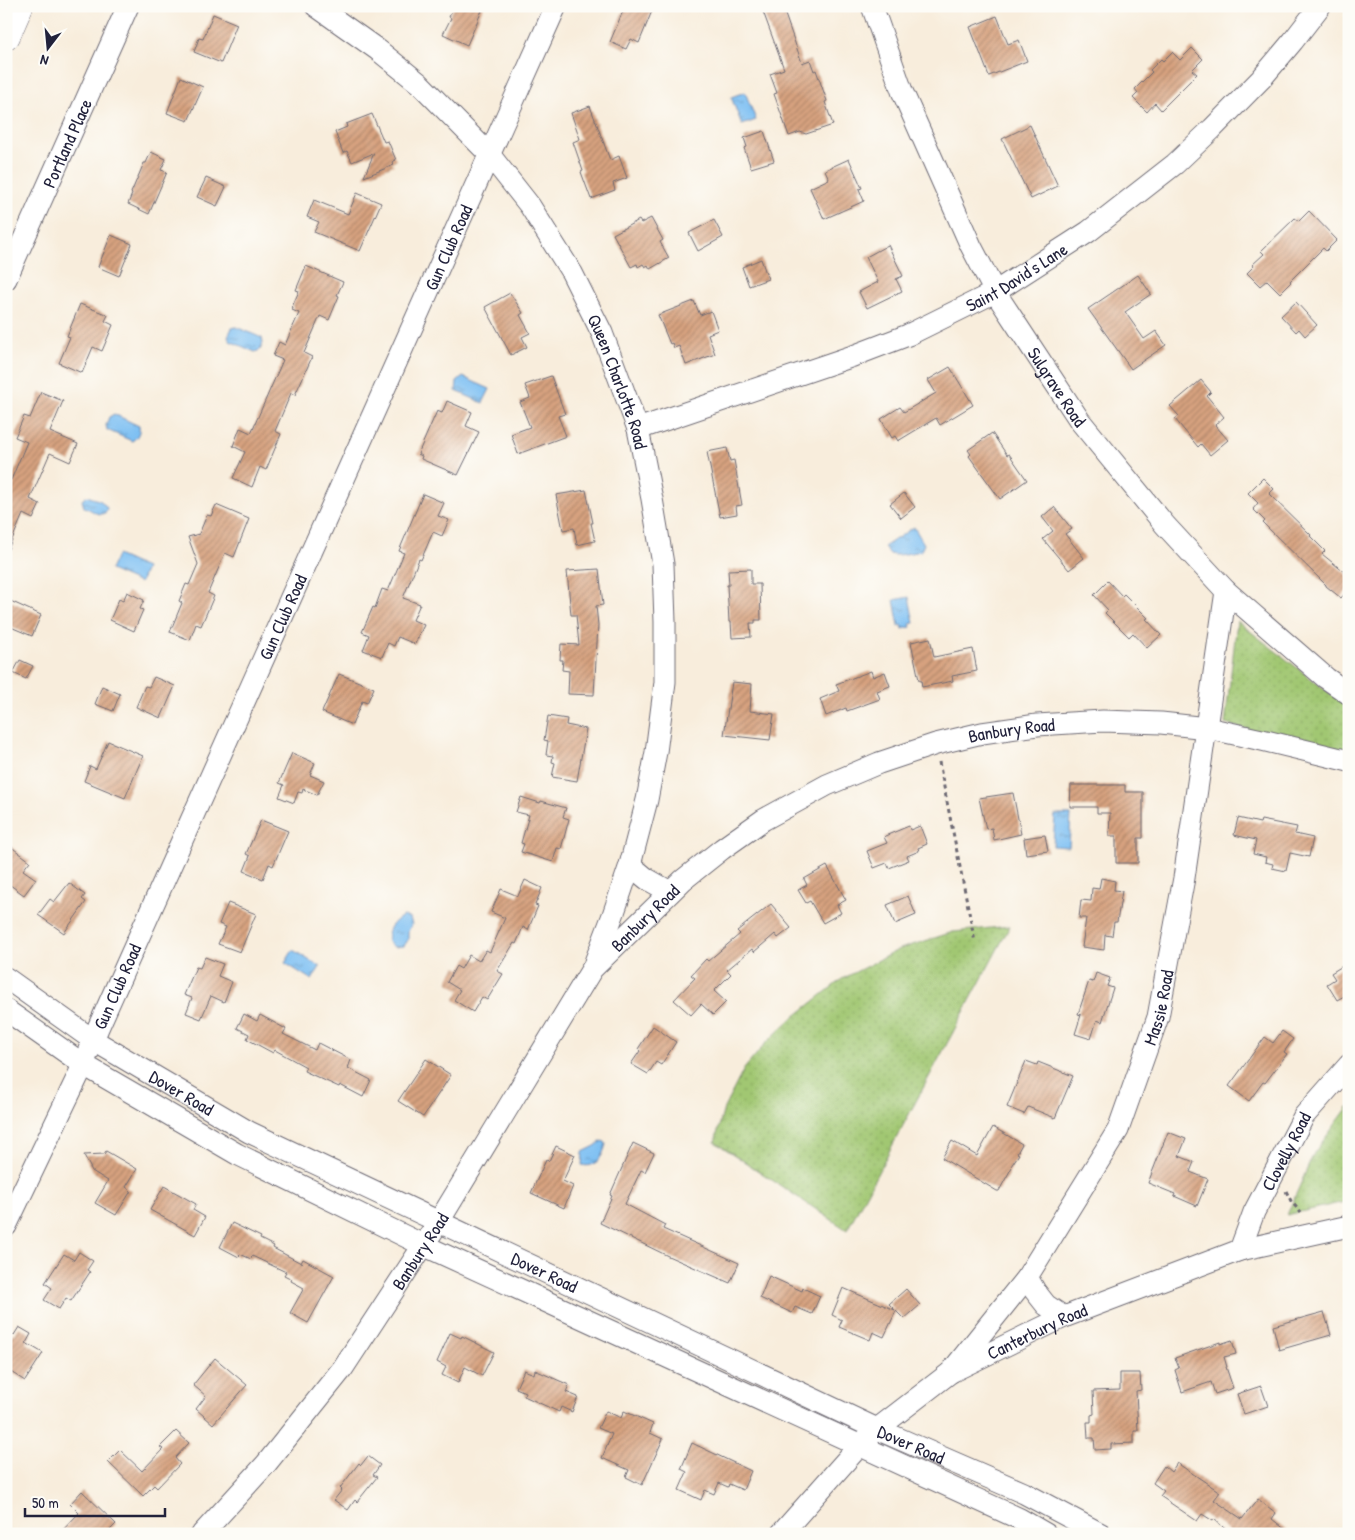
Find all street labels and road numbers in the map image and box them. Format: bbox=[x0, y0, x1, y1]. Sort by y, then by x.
street label: Portland Place bbox=[36, 95, 98, 191]
street label: Gun Club Road bbox=[418, 201, 478, 294]
street label: Saint David's Lane bbox=[961, 236, 1072, 317]
street label: Queen Charlotte Road bbox=[582, 310, 654, 451]
street label: Sulgrave Road bbox=[1022, 342, 1092, 432]
street label: Gun Club Road bbox=[252, 570, 312, 663]
street label: Banbury Road bbox=[965, 711, 1055, 748]
street label: Banbury Road bbox=[605, 878, 685, 957]
street label: Gun Club Road bbox=[87, 940, 147, 1033]
street label: Massie Road bbox=[1137, 968, 1179, 1048]
street label: Dover Road bbox=[145, 1064, 219, 1121]
street label: Clovelly Road bbox=[1255, 1108, 1316, 1195]
street label: Banbury Road bbox=[385, 1208, 454, 1294]
street label: Dover Road bbox=[507, 1245, 582, 1298]
street label: Canterbury Road bbox=[982, 1297, 1091, 1365]
street label: Dover Road bbox=[874, 1418, 949, 1470]

